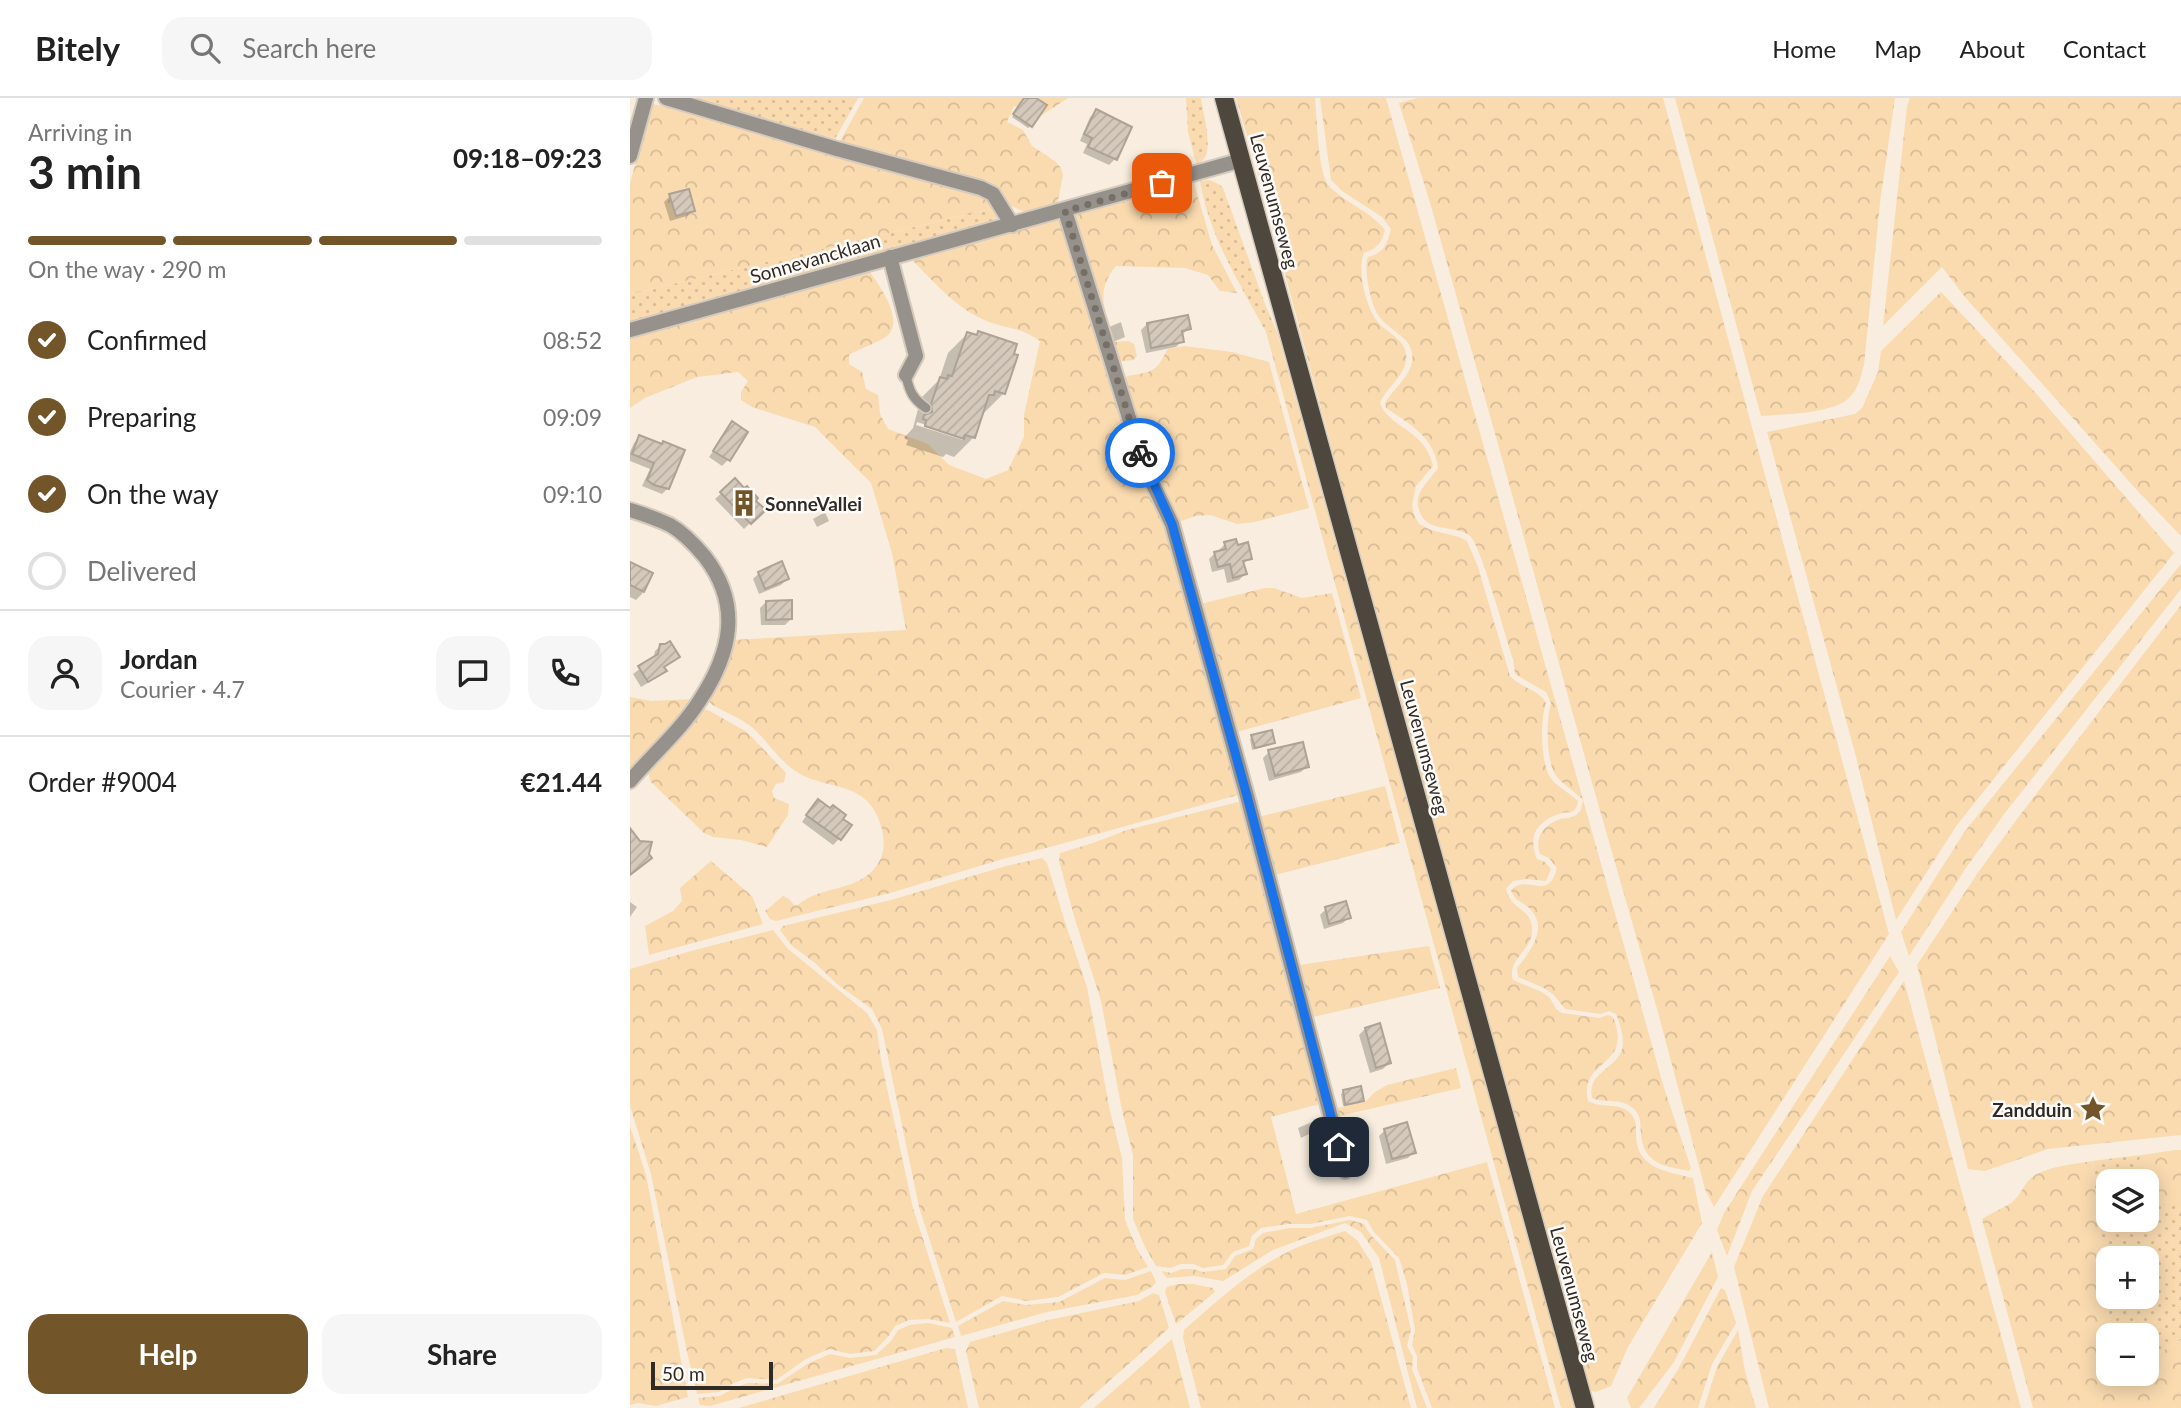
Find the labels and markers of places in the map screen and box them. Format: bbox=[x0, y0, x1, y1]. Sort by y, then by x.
pin bbox=[1132, 153, 1192, 213]
building icon: SonneVallei bbox=[729, 488, 759, 518]
place label: SonneVallei bbox=[765, 492, 862, 515]
place icon: Zandduin bbox=[2078, 1094, 2108, 1124]
place label: Zandduin bbox=[1992, 1098, 2072, 1121]
pin bbox=[1309, 1117, 1369, 1177]

